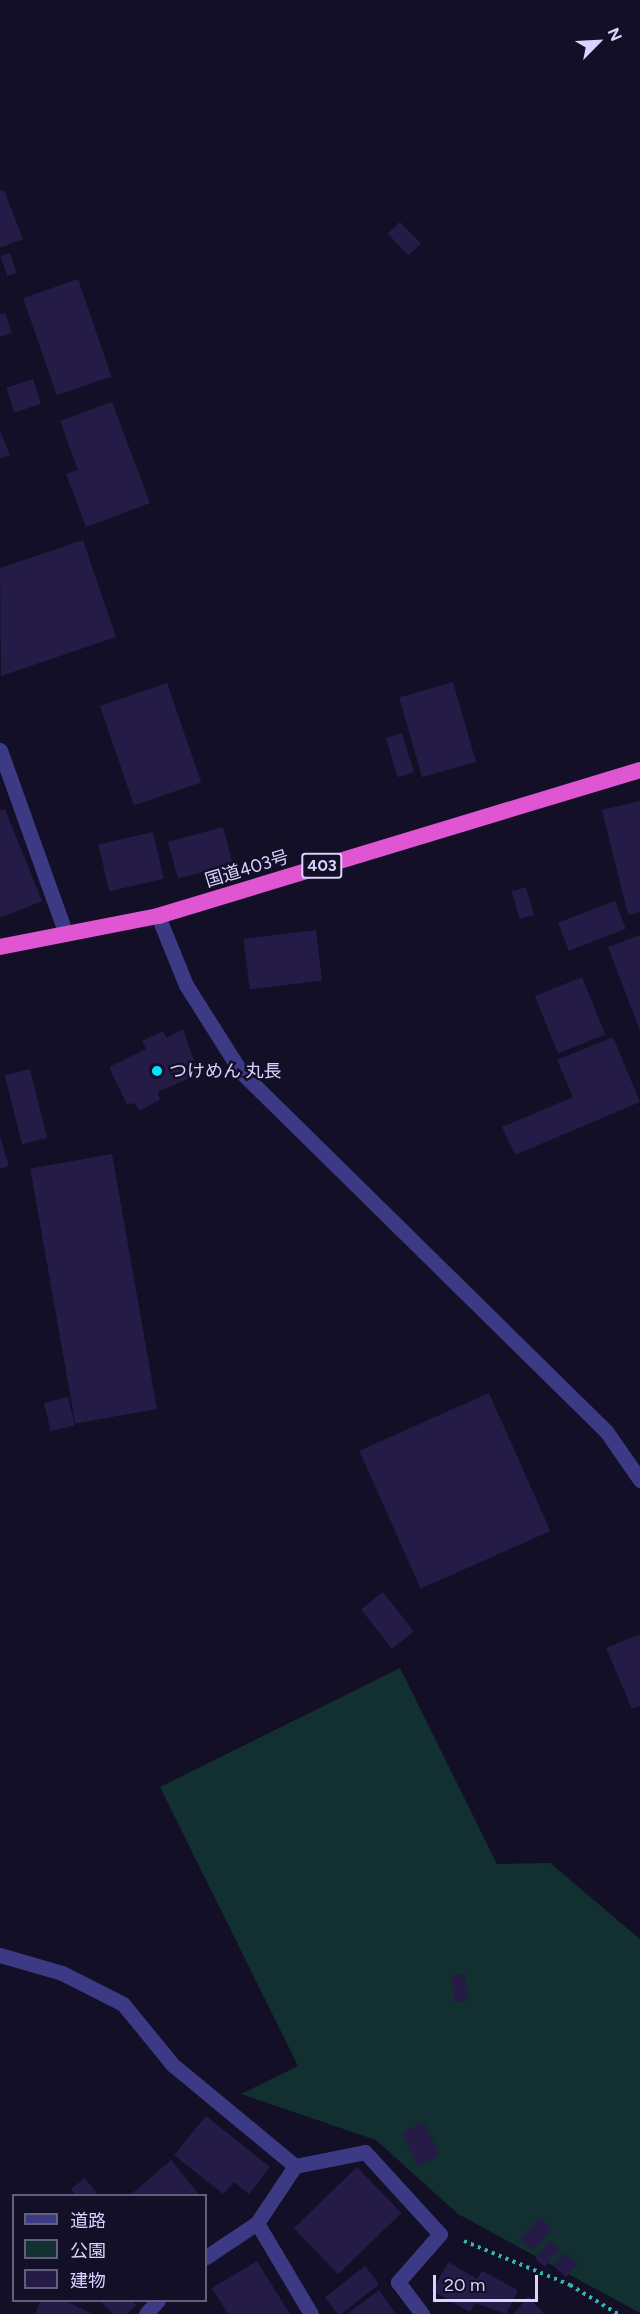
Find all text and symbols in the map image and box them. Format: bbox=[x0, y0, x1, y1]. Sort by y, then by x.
north arrow bbox=[568, 12, 628, 72]
text: N bbox=[604, 25, 626, 44]
street label: 国道403号 bbox=[202, 846, 292, 892]
road number: 403 bbox=[301, 853, 343, 879]
place label: つけめん 丸長 bbox=[169, 1060, 281, 1082]
marker: つけめん 丸長 bbox=[150, 1064, 164, 1078]
legend bbox=[12, 2194, 207, 2302]
text: 道路 bbox=[70, 2210, 106, 2232]
text: 公園 bbox=[70, 2240, 106, 2262]
scale bar bbox=[436, 2263, 541, 2301]
text: 建物 bbox=[70, 2270, 106, 2292]
text: 20 m bbox=[444, 2274, 485, 2296]

